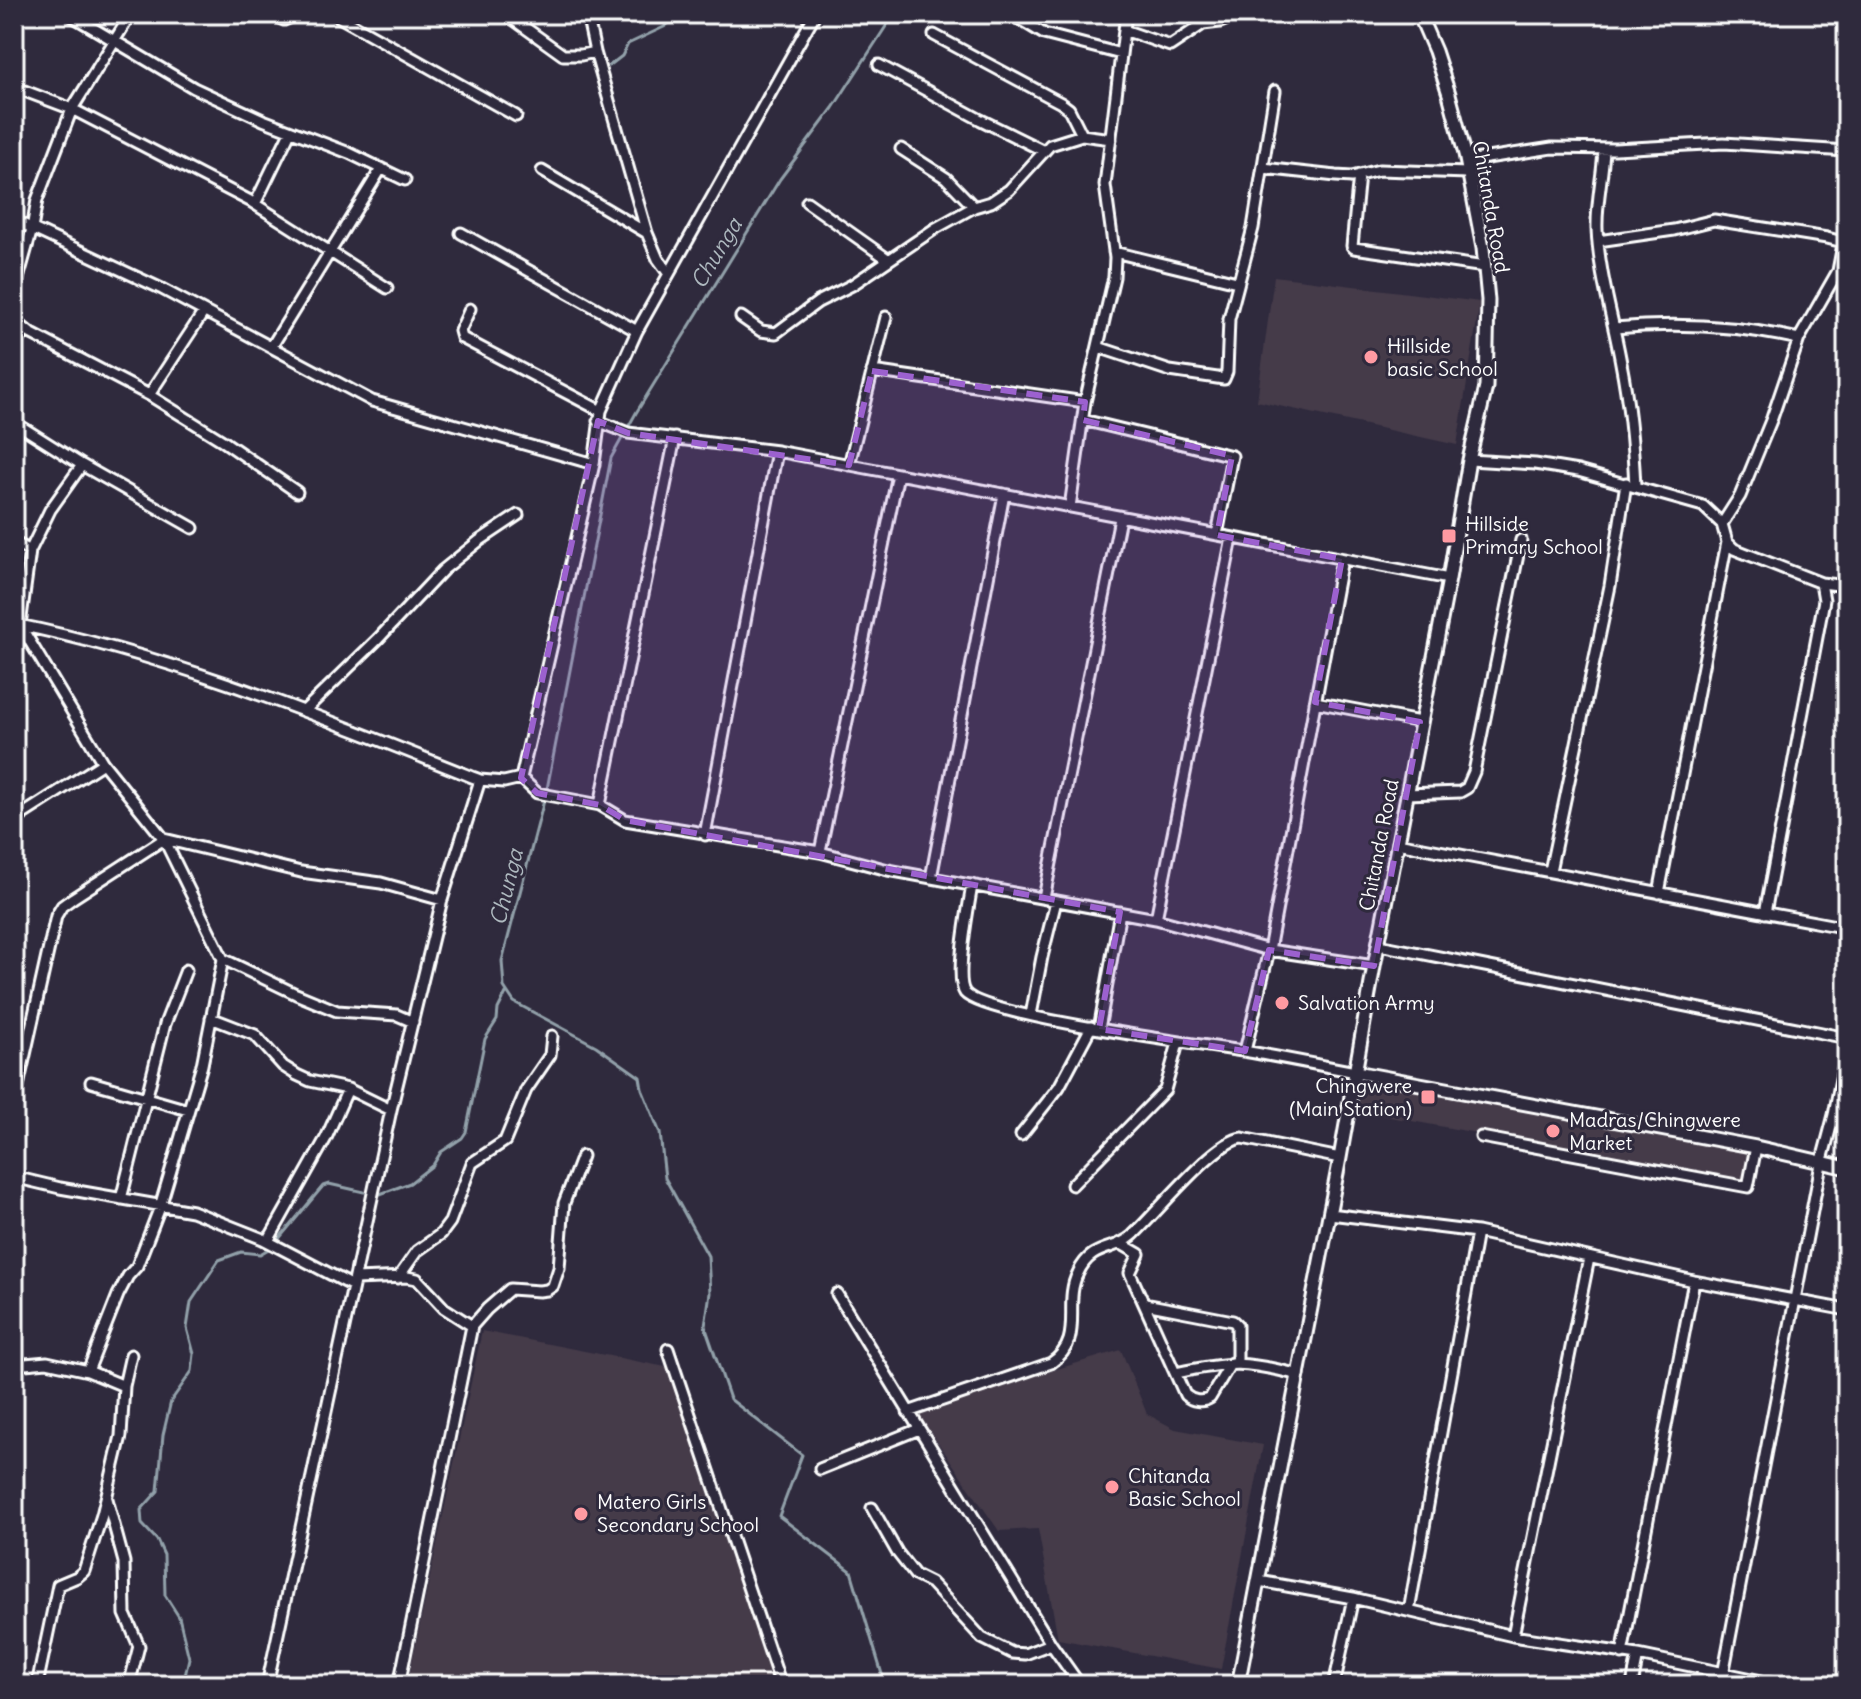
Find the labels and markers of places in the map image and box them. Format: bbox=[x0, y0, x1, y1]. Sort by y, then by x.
place label: Hillside basic School bbox=[1387, 333, 1498, 381]
marker: Hillside basic School bbox=[1362, 348, 1380, 366]
place label: Hillside Primary School bbox=[1465, 511, 1603, 559]
marker: Hillside Primary School bbox=[1440, 527, 1458, 545]
place label: Salvation Army bbox=[1298, 990, 1435, 1015]
marker: Salvation Army bbox=[1273, 994, 1291, 1012]
place label: Chingwere (Main Station) bbox=[1289, 1073, 1412, 1121]
marker: Chingwere (Main Station) bbox=[1419, 1088, 1437, 1106]
place label: Madras/Chingwere Market bbox=[1569, 1107, 1741, 1155]
marker: Madras/Chingwere Market bbox=[1544, 1122, 1562, 1140]
place label: Chitanda Basic School bbox=[1128, 1463, 1241, 1511]
marker: Chitanda Basic School bbox=[1103, 1478, 1121, 1496]
place label: Matero Girls Secondary School bbox=[597, 1489, 759, 1537]
marker: Matero Girls Secondary School bbox=[572, 1505, 590, 1523]

